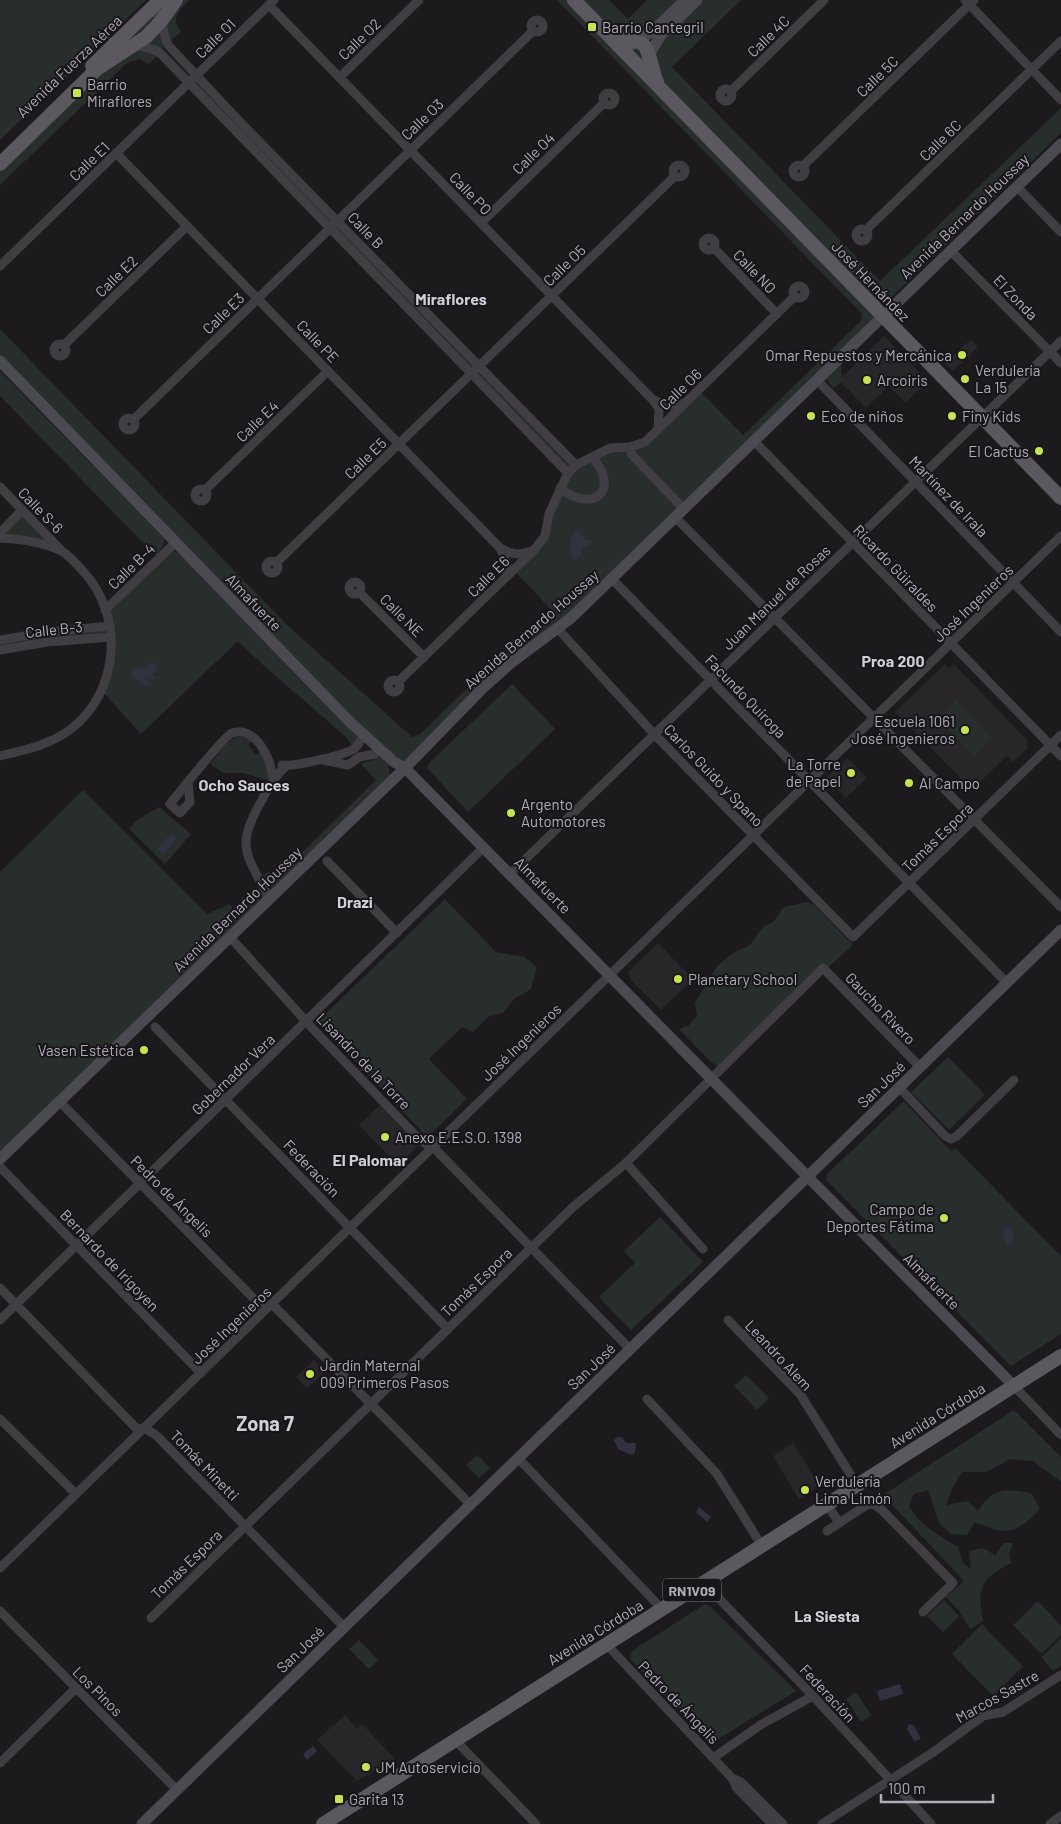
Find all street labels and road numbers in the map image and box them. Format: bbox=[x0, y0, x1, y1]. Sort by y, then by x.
street label: Avenida Fuerza Aérea bbox=[13, 11, 125, 121]
street label: Calle 4C bbox=[743, 11, 793, 61]
street label: Calle O1 bbox=[191, 14, 239, 62]
street label: Calle O2 bbox=[334, 14, 384, 64]
street label: Calle 5C bbox=[852, 52, 902, 100]
street label: Calle O3 bbox=[397, 95, 447, 143]
street label: Calle 6C bbox=[915, 116, 965, 164]
street label: Calle O4 bbox=[508, 128, 558, 178]
street label: Calle E1 bbox=[65, 138, 113, 184]
street label: Avenida Bernardo Houssay bbox=[896, 150, 1032, 282]
street label: Calle PO bbox=[446, 168, 496, 218]
street label: Calle B bbox=[344, 208, 388, 252]
street label: José Hernández bbox=[828, 237, 914, 325]
street label: Calle O5 bbox=[539, 241, 589, 289]
street label: Calle NO bbox=[730, 245, 780, 297]
street label: Calle E2 bbox=[91, 252, 141, 300]
street label: El Zonda bbox=[990, 271, 1042, 323]
street label: Calle E3 bbox=[198, 289, 248, 337]
street label: Calle PE bbox=[293, 316, 343, 366]
street label: Calle O6 bbox=[655, 365, 705, 413]
street label: Calle E4 bbox=[232, 396, 282, 446]
street label: Calle E5 bbox=[340, 434, 390, 482]
street label: Martínez de Irala bbox=[906, 452, 992, 540]
street label: Calle S-6 bbox=[15, 483, 67, 537]
street label: Ricardo Güiraldes bbox=[850, 521, 942, 615]
street label: Calle B-4 bbox=[104, 539, 158, 593]
street label: Juan Manuel de Rosas bbox=[718, 541, 834, 653]
street label: Calle E6 bbox=[463, 552, 513, 600]
street label: José Ingenieros bbox=[929, 561, 1017, 645]
street label: Avenida Bernardo Houssay bbox=[460, 566, 602, 692]
street label: Almafuerte bbox=[222, 570, 286, 634]
street label: Calle NE bbox=[377, 590, 427, 640]
street label: Calle B-3 bbox=[24, 617, 84, 641]
street label: Facundo Quiroga bbox=[702, 651, 790, 741]
street label: Carlos Guido y Spano bbox=[661, 720, 767, 830]
street label: Tomás Espora bbox=[898, 799, 976, 875]
street label: Avenida Bernardo Houssay bbox=[169, 843, 305, 975]
street label: Almafuerte bbox=[511, 853, 575, 917]
street label: Gaucho Rivero bbox=[842, 968, 920, 1048]
street label: José Ingenieros bbox=[477, 1000, 565, 1084]
street label: Lisandro de la Torre bbox=[313, 1009, 415, 1113]
street label: Gobernador Vera bbox=[188, 1030, 278, 1118]
street label: San José bbox=[853, 1057, 909, 1111]
street label: Federación bbox=[280, 1136, 344, 1200]
street label: Pedro de Ángelis bbox=[127, 1151, 217, 1241]
street label: Bernardo de Irigoyen bbox=[57, 1205, 163, 1315]
street label: Tomás Espora bbox=[437, 1244, 515, 1320]
street label: Almafuerte bbox=[900, 1249, 964, 1313]
street label: José Ingenieros bbox=[187, 1283, 275, 1367]
street label: Leandro Alem bbox=[742, 1316, 816, 1394]
street label: San José bbox=[563, 1339, 619, 1393]
street label: Avenida Córdoba bbox=[886, 1378, 988, 1452]
street label: Tomás Minetti bbox=[167, 1426, 243, 1504]
street label: Tomás Espora bbox=[147, 1526, 225, 1602]
road number: RN1V09 bbox=[663, 1578, 721, 1602]
street label: Avenida Córdoba bbox=[544, 1595, 646, 1669]
street label: San José bbox=[272, 1622, 328, 1676]
street label: Pedro de Ángelis bbox=[635, 1657, 723, 1747]
street label: Federación bbox=[797, 1660, 859, 1726]
street label: Los Pinos bbox=[69, 1662, 127, 1720]
street label: Marcos Sastre bbox=[952, 1666, 1042, 1726]

